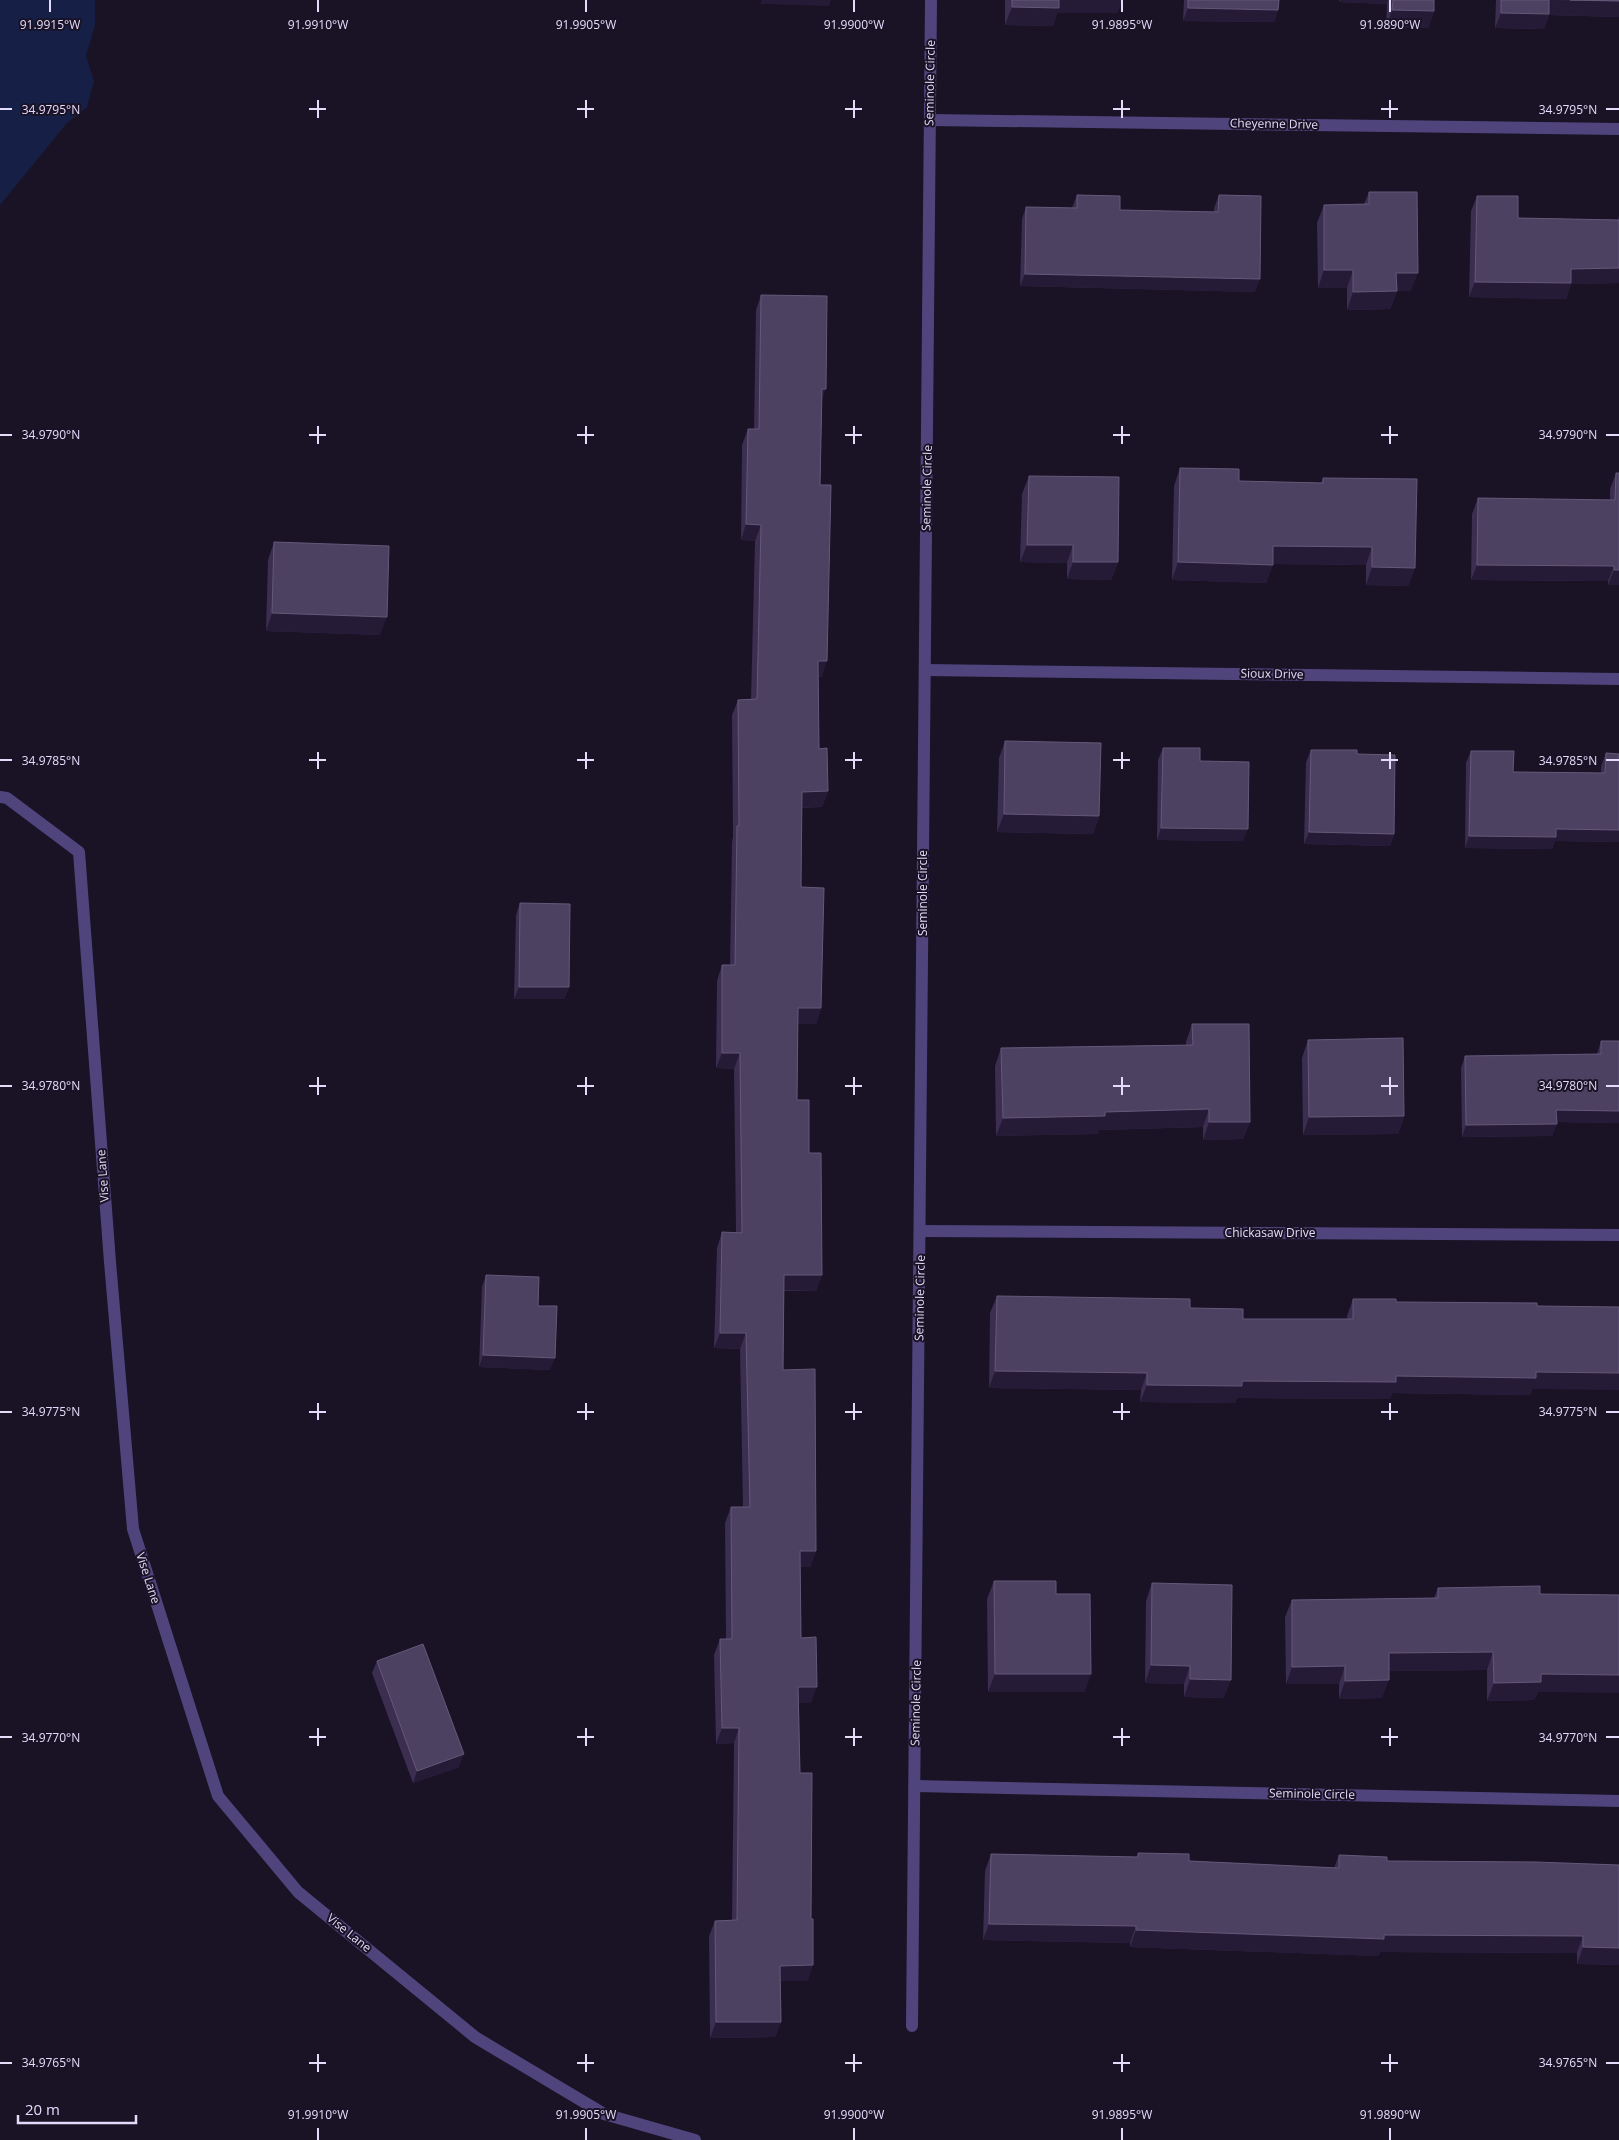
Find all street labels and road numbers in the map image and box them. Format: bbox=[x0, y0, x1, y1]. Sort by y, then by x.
street label: Seminole Circle bbox=[920, 40, 939, 126]
street label: Cheyenne Drive bbox=[1230, 114, 1319, 133]
street label: Seminole Circle bbox=[917, 445, 936, 531]
street label: Sioux Drive bbox=[1240, 664, 1304, 683]
street label: Seminole Circle bbox=[914, 850, 931, 936]
street label: Vise Lane bbox=[92, 1149, 113, 1203]
street label: Chickasaw Drive bbox=[1225, 1224, 1316, 1241]
street label: Seminole Circle bbox=[910, 1255, 929, 1341]
street label: Vise Lane bbox=[132, 1550, 165, 1606]
street label: Seminole Circle bbox=[906, 1660, 925, 1746]
street label: Seminole Circle bbox=[1269, 1784, 1355, 1803]
street label: Vise Lane bbox=[323, 1909, 375, 1956]

